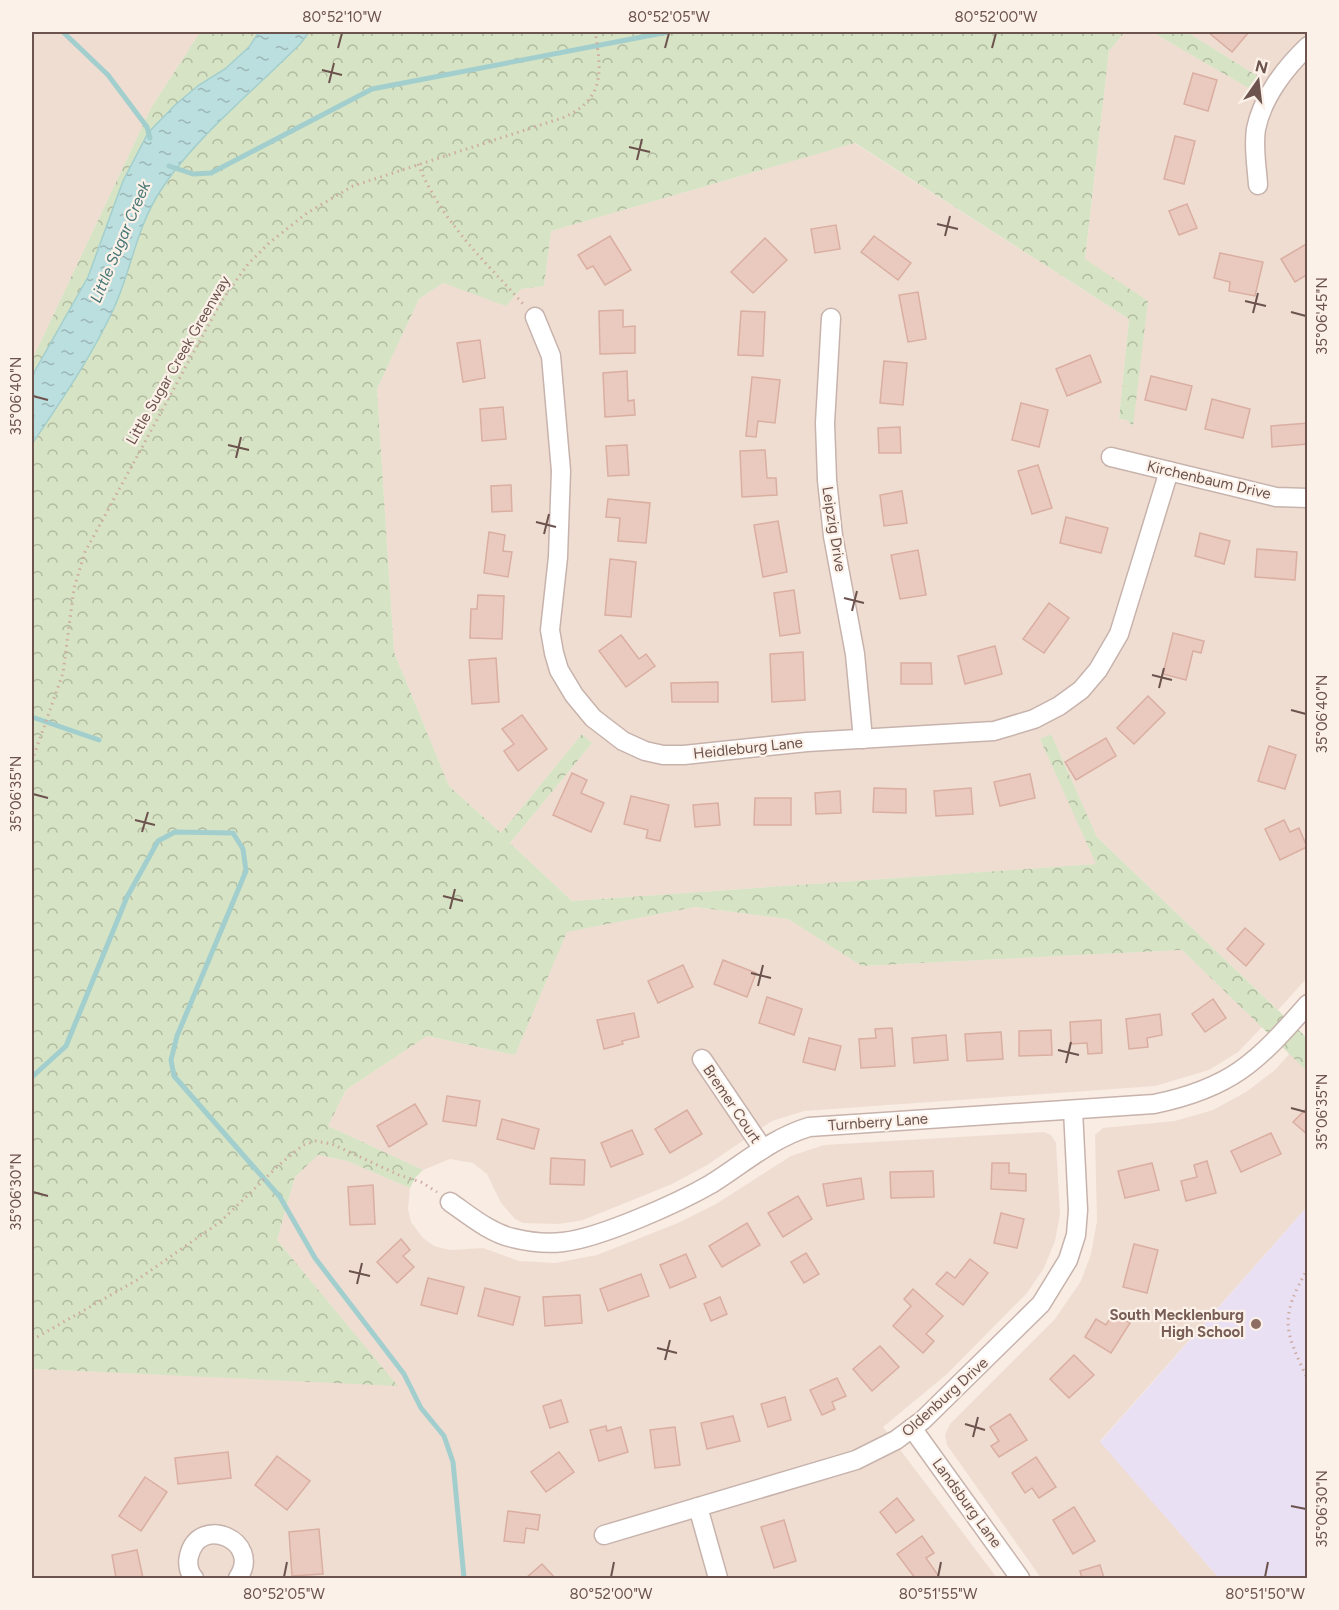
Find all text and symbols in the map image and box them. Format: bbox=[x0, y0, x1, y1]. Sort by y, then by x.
text: 80°52'10"W bbox=[302, 8, 382, 26]
text: 80°52'05"W bbox=[628, 8, 711, 26]
text: 80°52'00"W bbox=[955, 8, 1038, 26]
north arrow bbox=[1228, 51, 1288, 111]
text: N bbox=[1253, 56, 1270, 78]
water label: Little Sugar Creek bbox=[86, 177, 155, 305]
street label: Little Sugar Creek Greenway bbox=[122, 272, 234, 448]
text: 35°06'45"N bbox=[1313, 277, 1331, 355]
text: 35°06'40"N bbox=[7, 357, 25, 435]
street label: Kirchenbaum Drive bbox=[1145, 457, 1273, 503]
street label: Leipzig Drive bbox=[818, 485, 850, 573]
text: 35°06'40"N bbox=[1313, 675, 1331, 753]
street label: Heidleburg Lane bbox=[692, 733, 804, 763]
text: 35°06'35"N bbox=[7, 756, 25, 832]
street label: Bremer Court bbox=[699, 1061, 765, 1147]
text: 35°06'35"N bbox=[1313, 1074, 1331, 1150]
street label: Turnberry Lane bbox=[827, 1110, 929, 1134]
text: 35°06'30"N bbox=[7, 1153, 25, 1231]
place label: South Mecklenburg High School bbox=[1109, 1306, 1244, 1341]
marker: South Mecklenburg High School bbox=[1249, 1317, 1263, 1331]
street label: Oldenburg Drive bbox=[898, 1354, 992, 1440]
street label: Landsburg Lane bbox=[928, 1455, 1006, 1551]
text: 35°06'30"N bbox=[1313, 1470, 1331, 1548]
text: 80°52'05"W bbox=[243, 1585, 326, 1603]
text: 80°52'00"W bbox=[570, 1585, 653, 1603]
text: 80°51'55"W bbox=[899, 1585, 978, 1603]
text: 80°51'50"W bbox=[1225, 1585, 1305, 1603]

